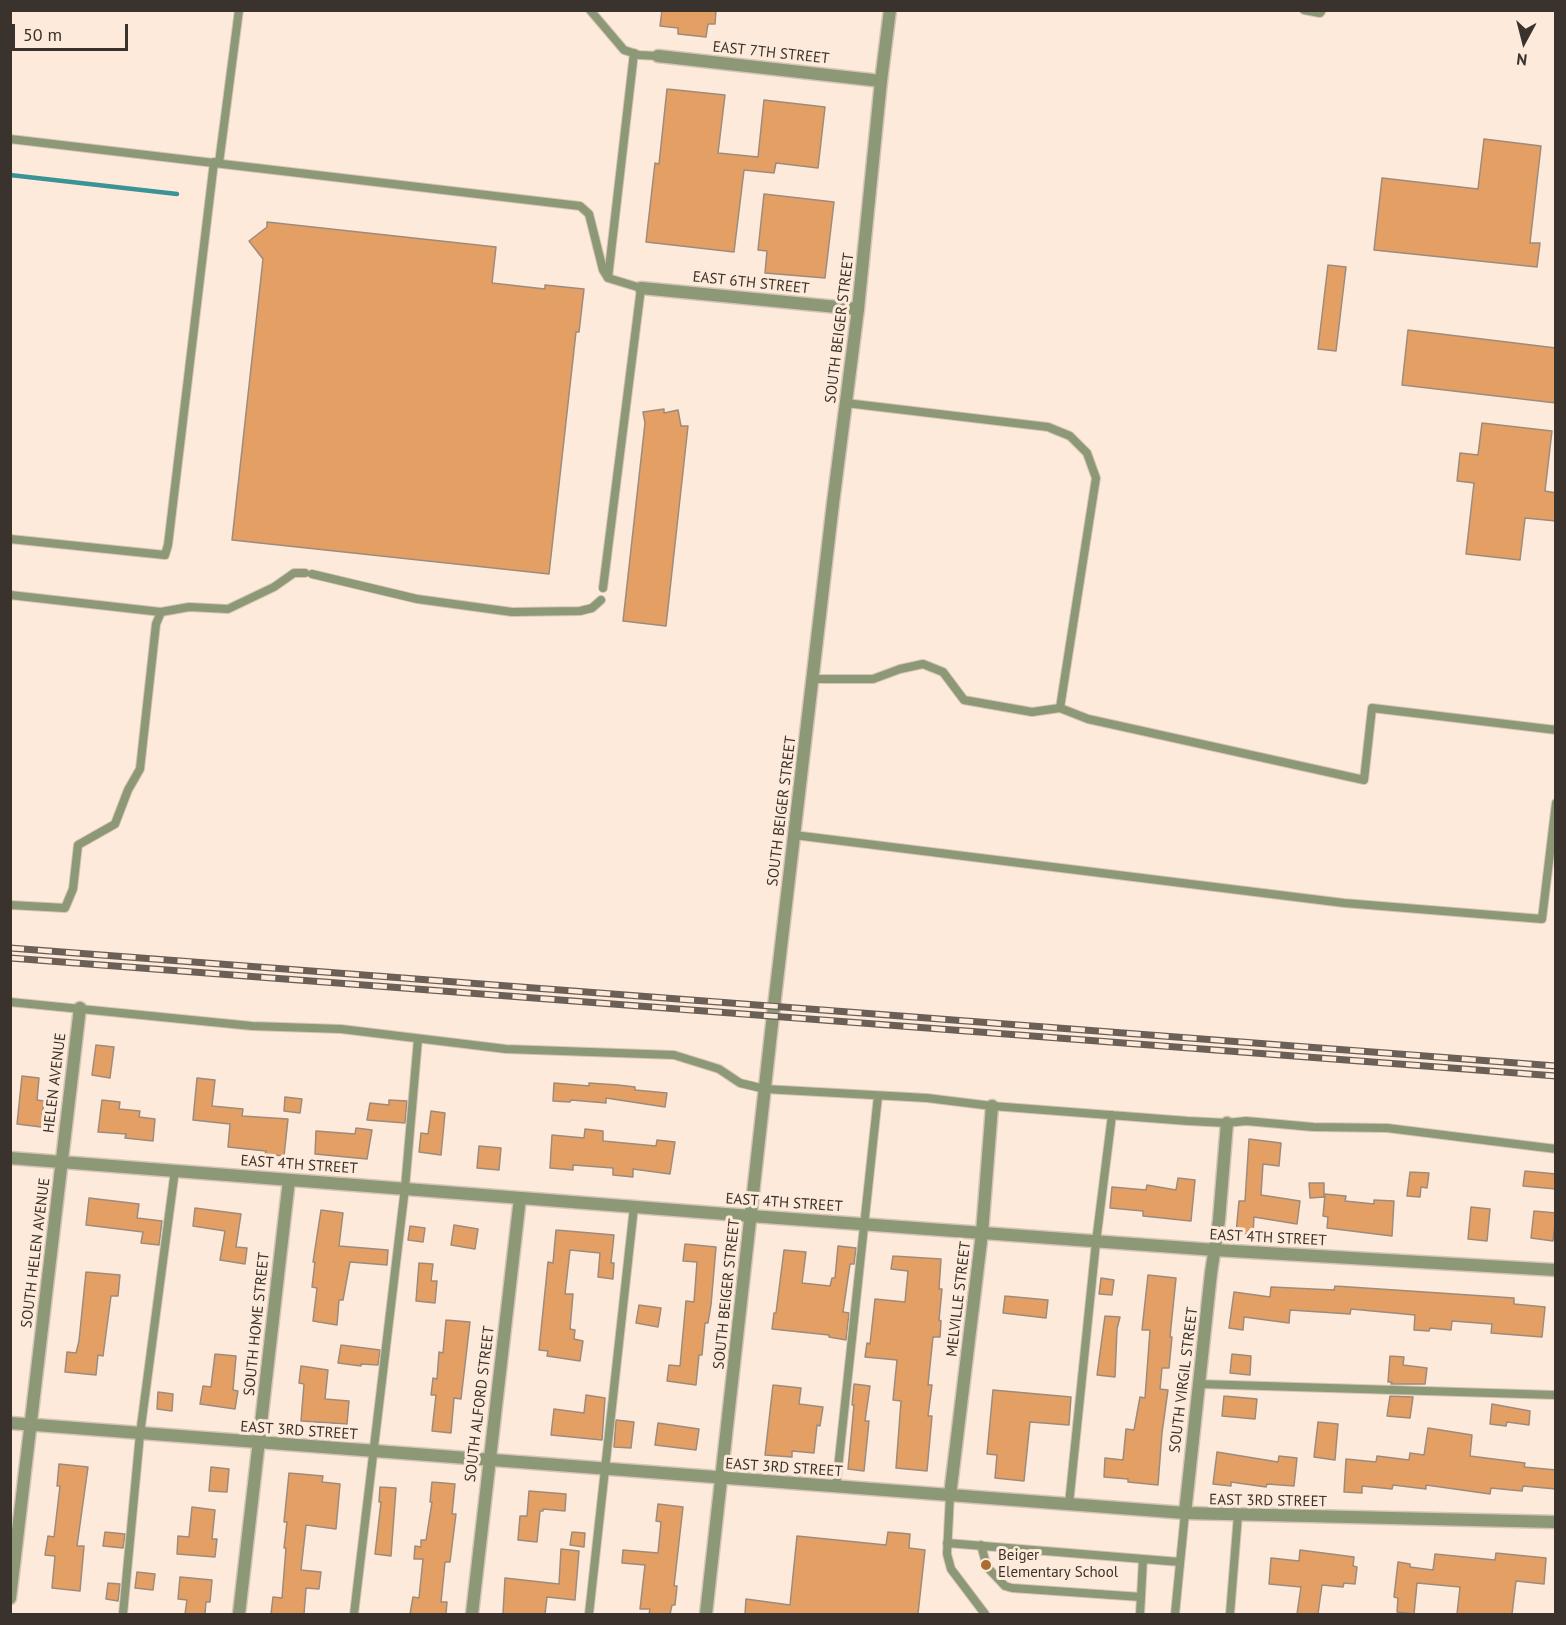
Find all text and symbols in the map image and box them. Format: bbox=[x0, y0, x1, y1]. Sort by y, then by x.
scale bar bbox=[15, 12, 130, 50]
north arrow bbox=[1494, 12, 1554, 72]
text: 50 m bbox=[23, 23, 62, 46]
street label: EAST 7TH STREET bbox=[712, 38, 830, 68]
text: N bbox=[1515, 49, 1528, 70]
street label: SOUTH BEIGER STREET bbox=[822, 252, 858, 404]
street label: EAST 6TH STREET bbox=[692, 268, 810, 298]
street label: SOUTH BEIGER STREET bbox=[764, 735, 800, 887]
street label: HELEN AVENUE bbox=[40, 1032, 70, 1134]
street label: EAST 4TH STREET bbox=[240, 1152, 358, 1178]
street label: SOUTH HELEN AVENUE bbox=[18, 1177, 54, 1329]
street label: EAST 4TH STREET bbox=[725, 1190, 843, 1216]
street label: SOUTH BEIGER STREET bbox=[710, 1218, 744, 1370]
street label: EAST 4TH STREET bbox=[1209, 1226, 1327, 1250]
street label: MELVILLE STREET bbox=[943, 1240, 975, 1358]
street label: SOUTH HOME STREET bbox=[241, 1251, 273, 1397]
street label: SOUTH VIRGIL STREET bbox=[1166, 1306, 1202, 1454]
street label: SOUTH ALFORD STREET bbox=[461, 1325, 499, 1483]
street label: EAST 3RD STREET bbox=[240, 1418, 358, 1444]
street label: EAST 3RD STREET bbox=[725, 1455, 843, 1481]
street label: EAST 3RD STREET bbox=[1209, 1491, 1327, 1511]
place label: Beiger Elementary School bbox=[998, 1547, 1118, 1582]
marker: Beiger Elementary School bbox=[979, 1558, 993, 1572]

